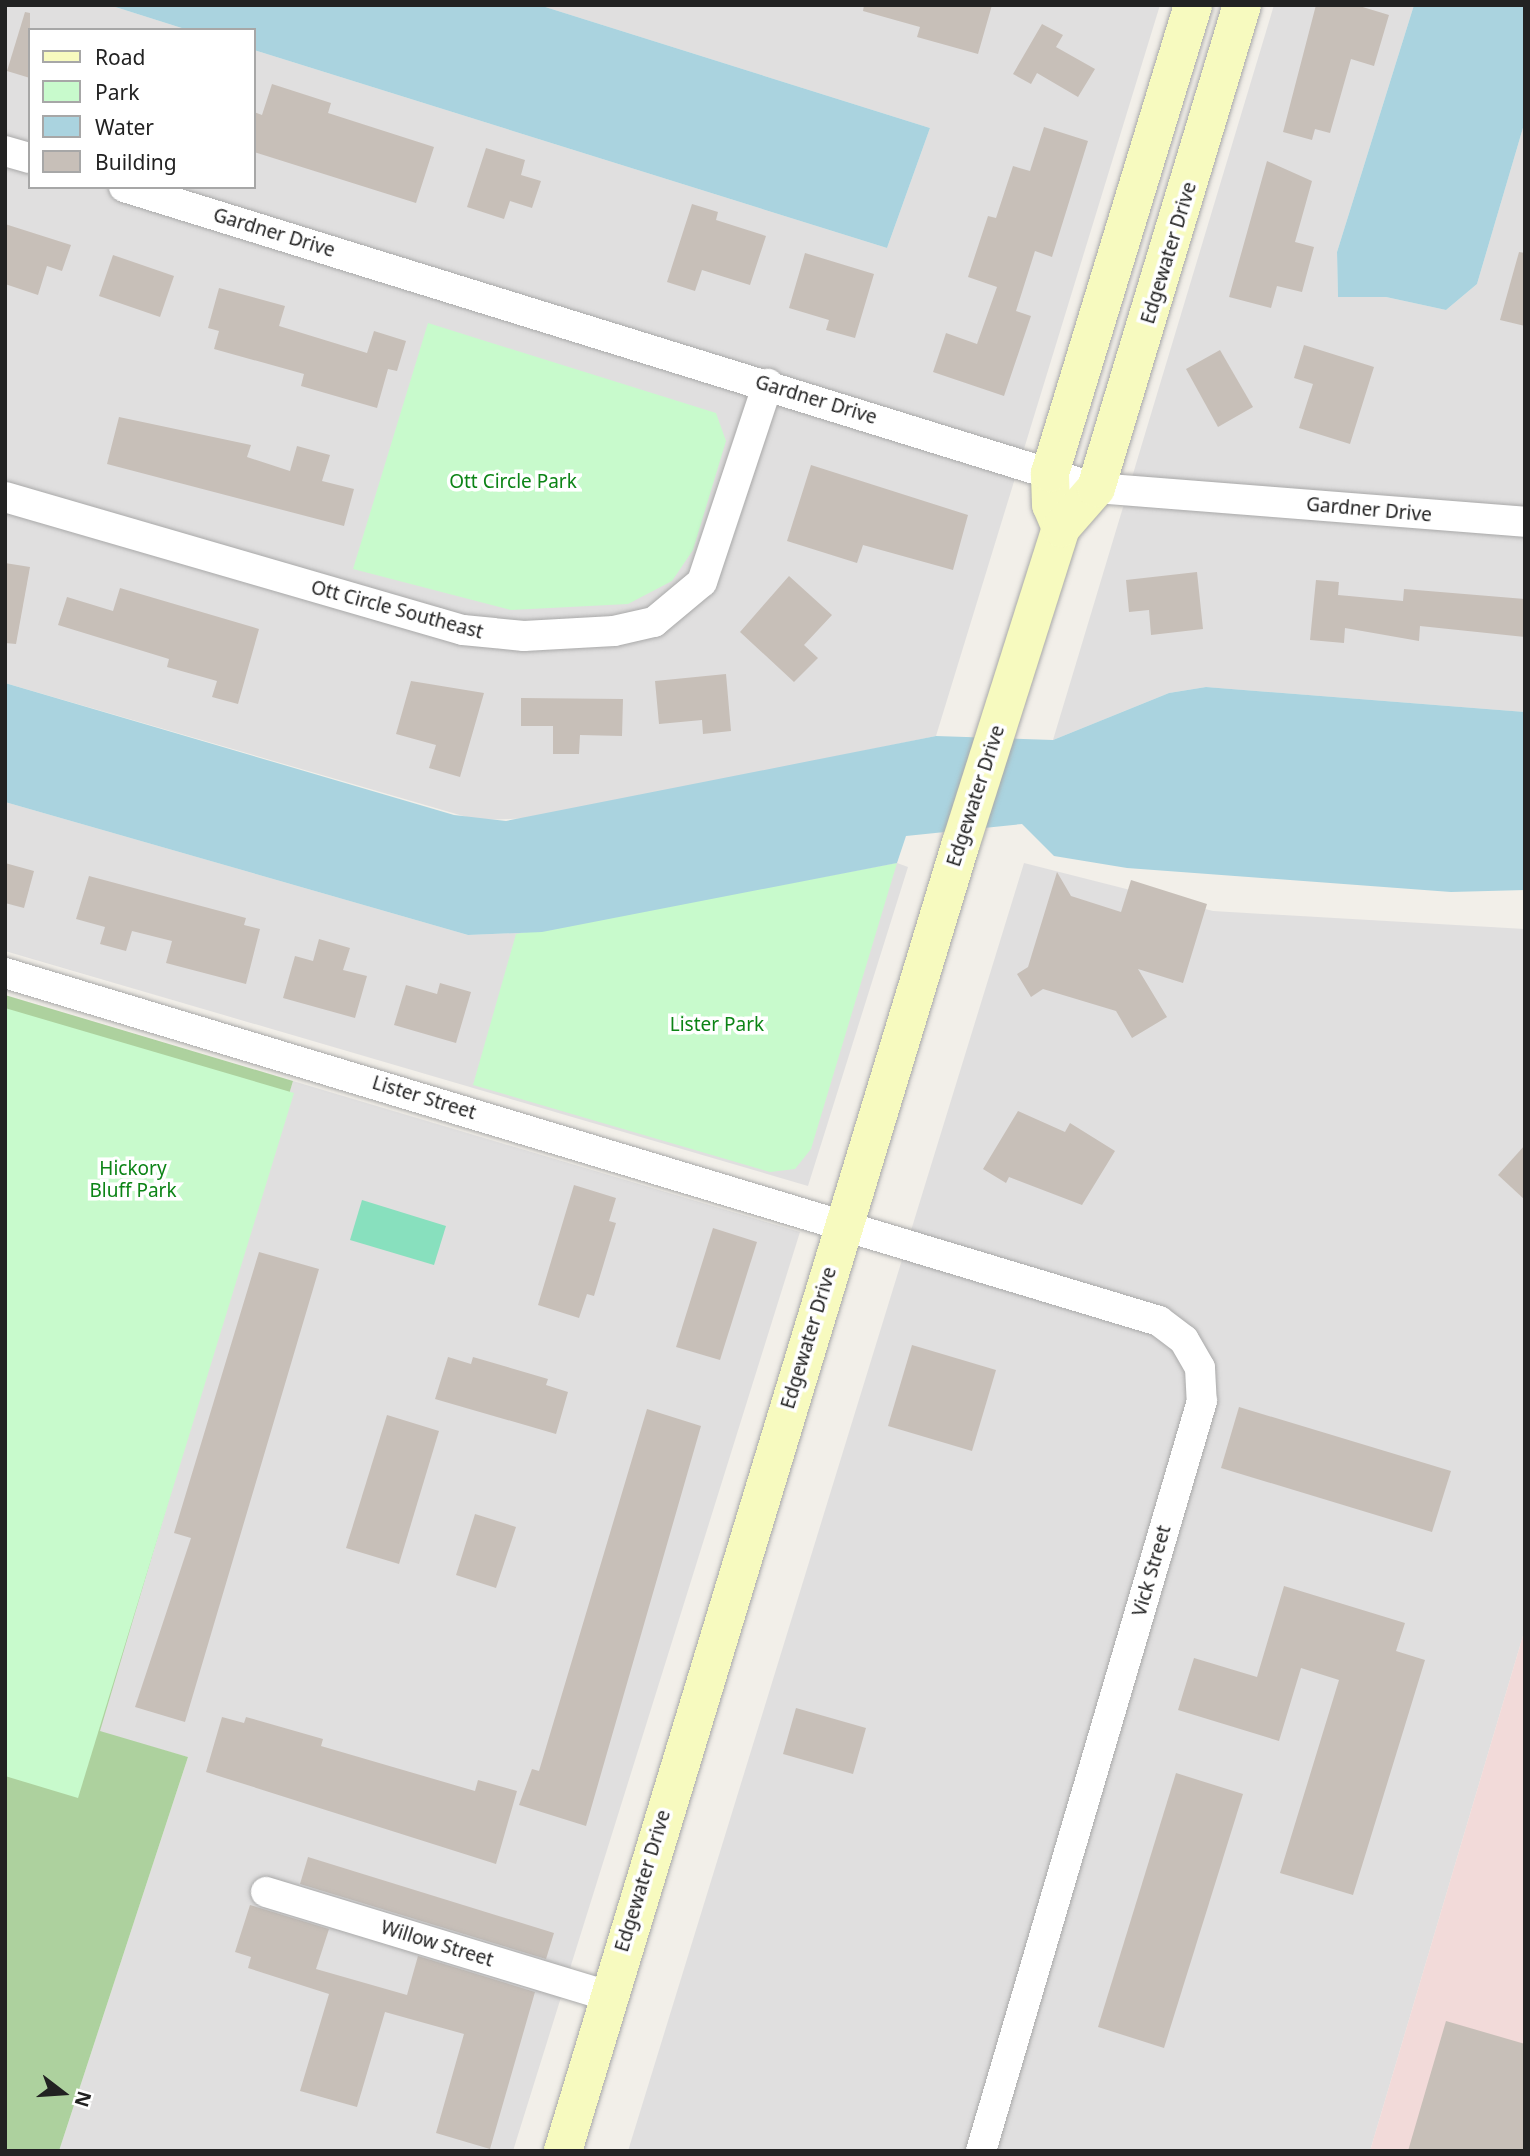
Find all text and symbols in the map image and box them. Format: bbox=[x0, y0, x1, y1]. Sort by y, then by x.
legend bbox=[28, 28, 256, 189]
text: Road bbox=[95, 43, 145, 71]
text: Park bbox=[95, 78, 139, 106]
text: Water bbox=[95, 113, 154, 141]
text: Building bbox=[95, 148, 177, 176]
street label: Edgewater Drive bbox=[1137, 179, 1201, 327]
street label: Gardner Drive bbox=[210, 204, 338, 262]
street label: Gardner Drive bbox=[752, 371, 880, 429]
park label: Ott Circle Park bbox=[449, 471, 577, 493]
street label: Gardner Drive bbox=[1305, 493, 1433, 527]
street label: Ott Circle Southeast bbox=[308, 576, 486, 644]
street label: Edgewater Drive bbox=[942, 722, 1010, 870]
park label: Lister Park bbox=[670, 1014, 764, 1036]
street label: Lister Street bbox=[369, 1071, 479, 1125]
park label: Hickory Bluff Park bbox=[89, 1158, 177, 1202]
street label: Edgewater Drive bbox=[777, 1264, 841, 1412]
street label: Vick Street bbox=[1128, 1523, 1176, 1619]
street label: Edgewater Drive bbox=[611, 1807, 675, 1955]
street label: Willow Street bbox=[378, 1916, 496, 1972]
north arrow bbox=[28, 2058, 98, 2128]
text: N bbox=[68, 2088, 98, 2110]

